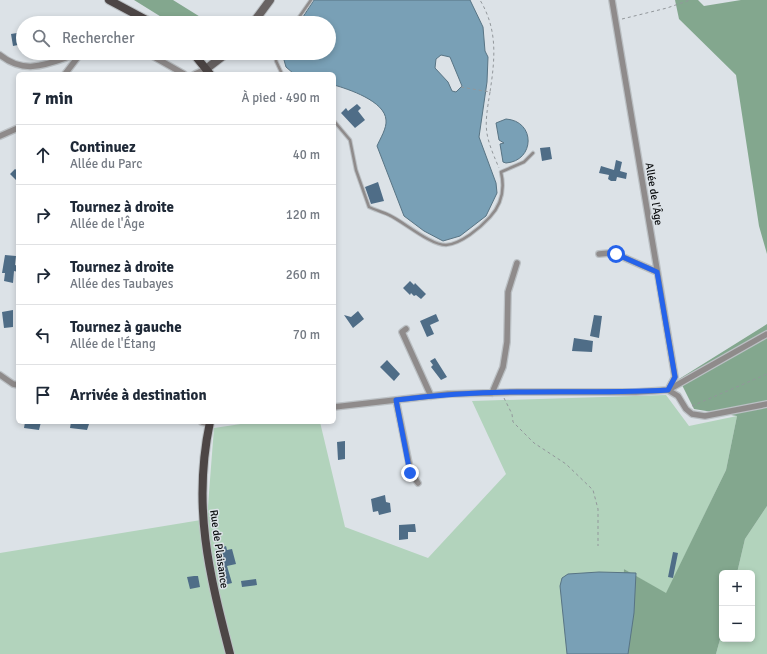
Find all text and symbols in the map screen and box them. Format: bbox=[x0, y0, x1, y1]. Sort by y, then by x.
search box bbox=[16, 16, 336, 60]
icon: search bbox=[30, 27, 52, 49]
text: Rechercher bbox=[62, 29, 135, 47]
text: 7 min bbox=[32, 88, 73, 109]
text: À pied · 490 m bbox=[241, 90, 320, 106]
text: Continuez bbox=[70, 138, 136, 156]
icon: ahead bbox=[32, 144, 54, 166]
text: 40 m bbox=[293, 147, 320, 163]
text: Allée du Parc bbox=[70, 156, 142, 172]
street label: Allée de l'Âge bbox=[643, 162, 666, 226]
text: Tournez à droite bbox=[70, 198, 174, 216]
icon: right bbox=[32, 204, 54, 226]
text: 120 m bbox=[286, 207, 320, 223]
text: Allée de l'Âge bbox=[70, 216, 145, 232]
route start bbox=[607, 245, 625, 263]
text: Tournez à droite bbox=[70, 258, 174, 276]
icon: right bbox=[32, 264, 54, 286]
text: 260 m bbox=[286, 267, 320, 283]
text: Allée des Taubayes bbox=[70, 276, 174, 292]
text: Tournez à gauche bbox=[70, 318, 182, 336]
icon: left bbox=[32, 324, 54, 346]
text: 70 m bbox=[293, 327, 320, 343]
text: Allée de l'Étang bbox=[70, 336, 156, 352]
icon: arrive bbox=[32, 384, 54, 406]
text: Arrivée à destination bbox=[70, 386, 207, 404]
route end bbox=[401, 464, 419, 482]
street label: Rue de Plaisance bbox=[207, 509, 231, 589]
map controls bbox=[719, 570, 755, 642]
button: + bbox=[719, 570, 755, 606]
button: − bbox=[719, 606, 755, 642]

